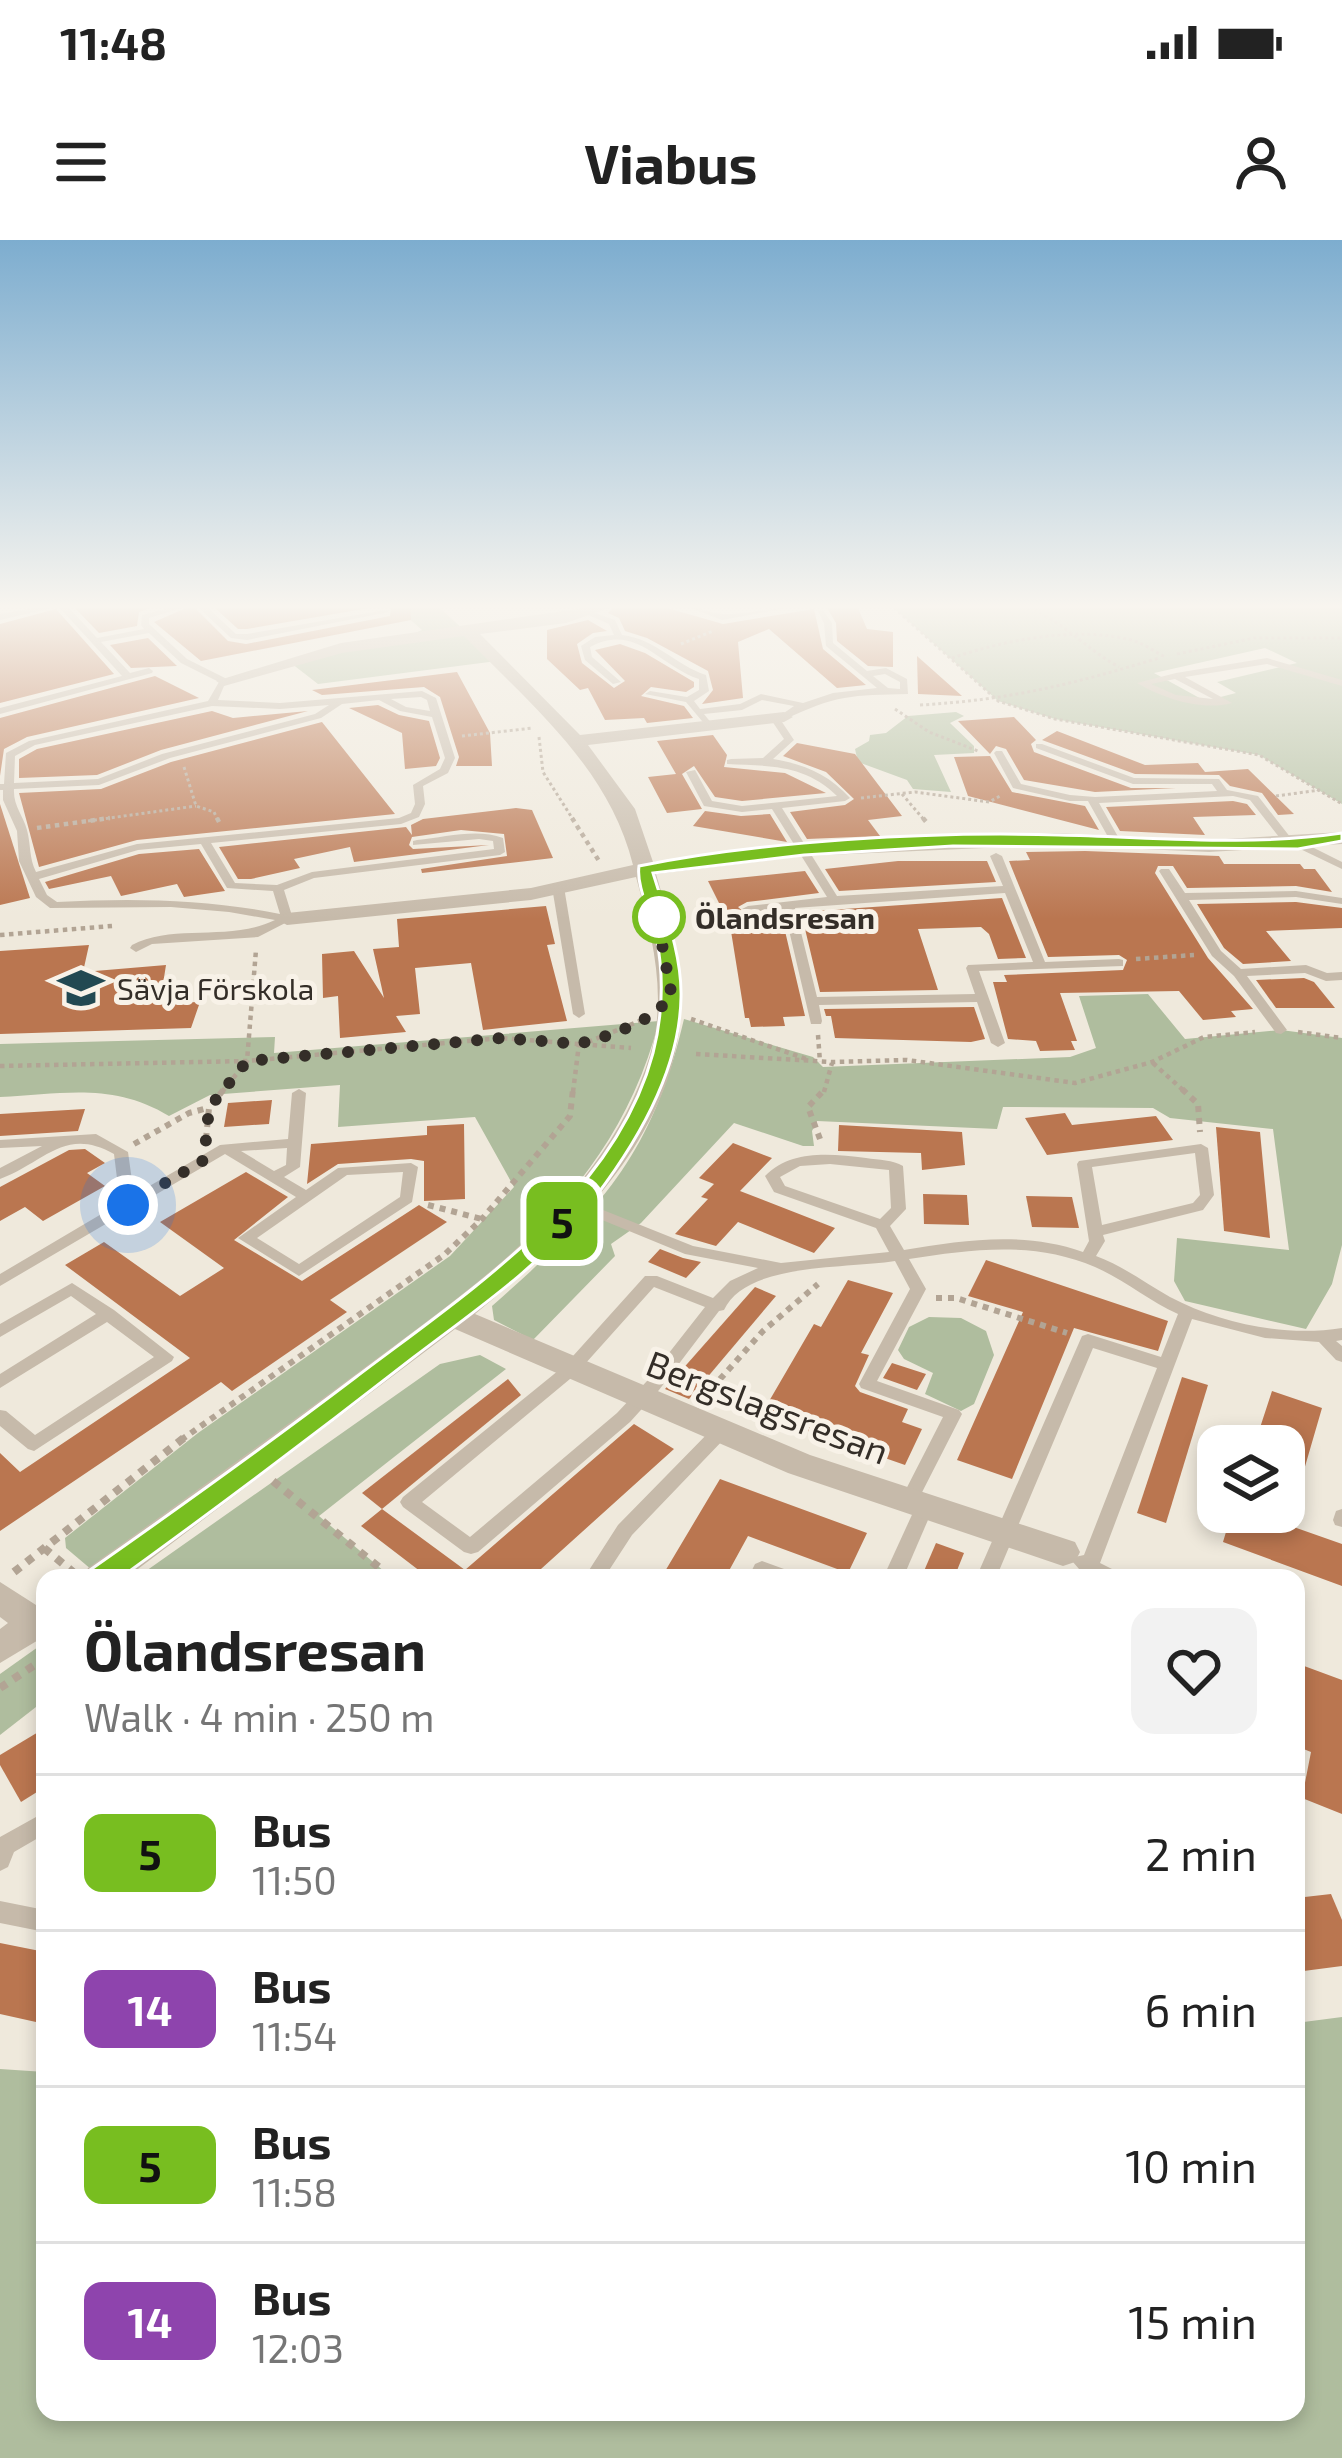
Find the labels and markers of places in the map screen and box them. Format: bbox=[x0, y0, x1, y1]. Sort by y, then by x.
marker: Ölandsresan bbox=[634, 892, 684, 942]
place label: Ölandsresan bbox=[695, 899, 875, 935]
school or university icon: Sävja Förskola bbox=[56, 963, 106, 1013]
place label: Sävja Förskola bbox=[117, 970, 314, 1006]

